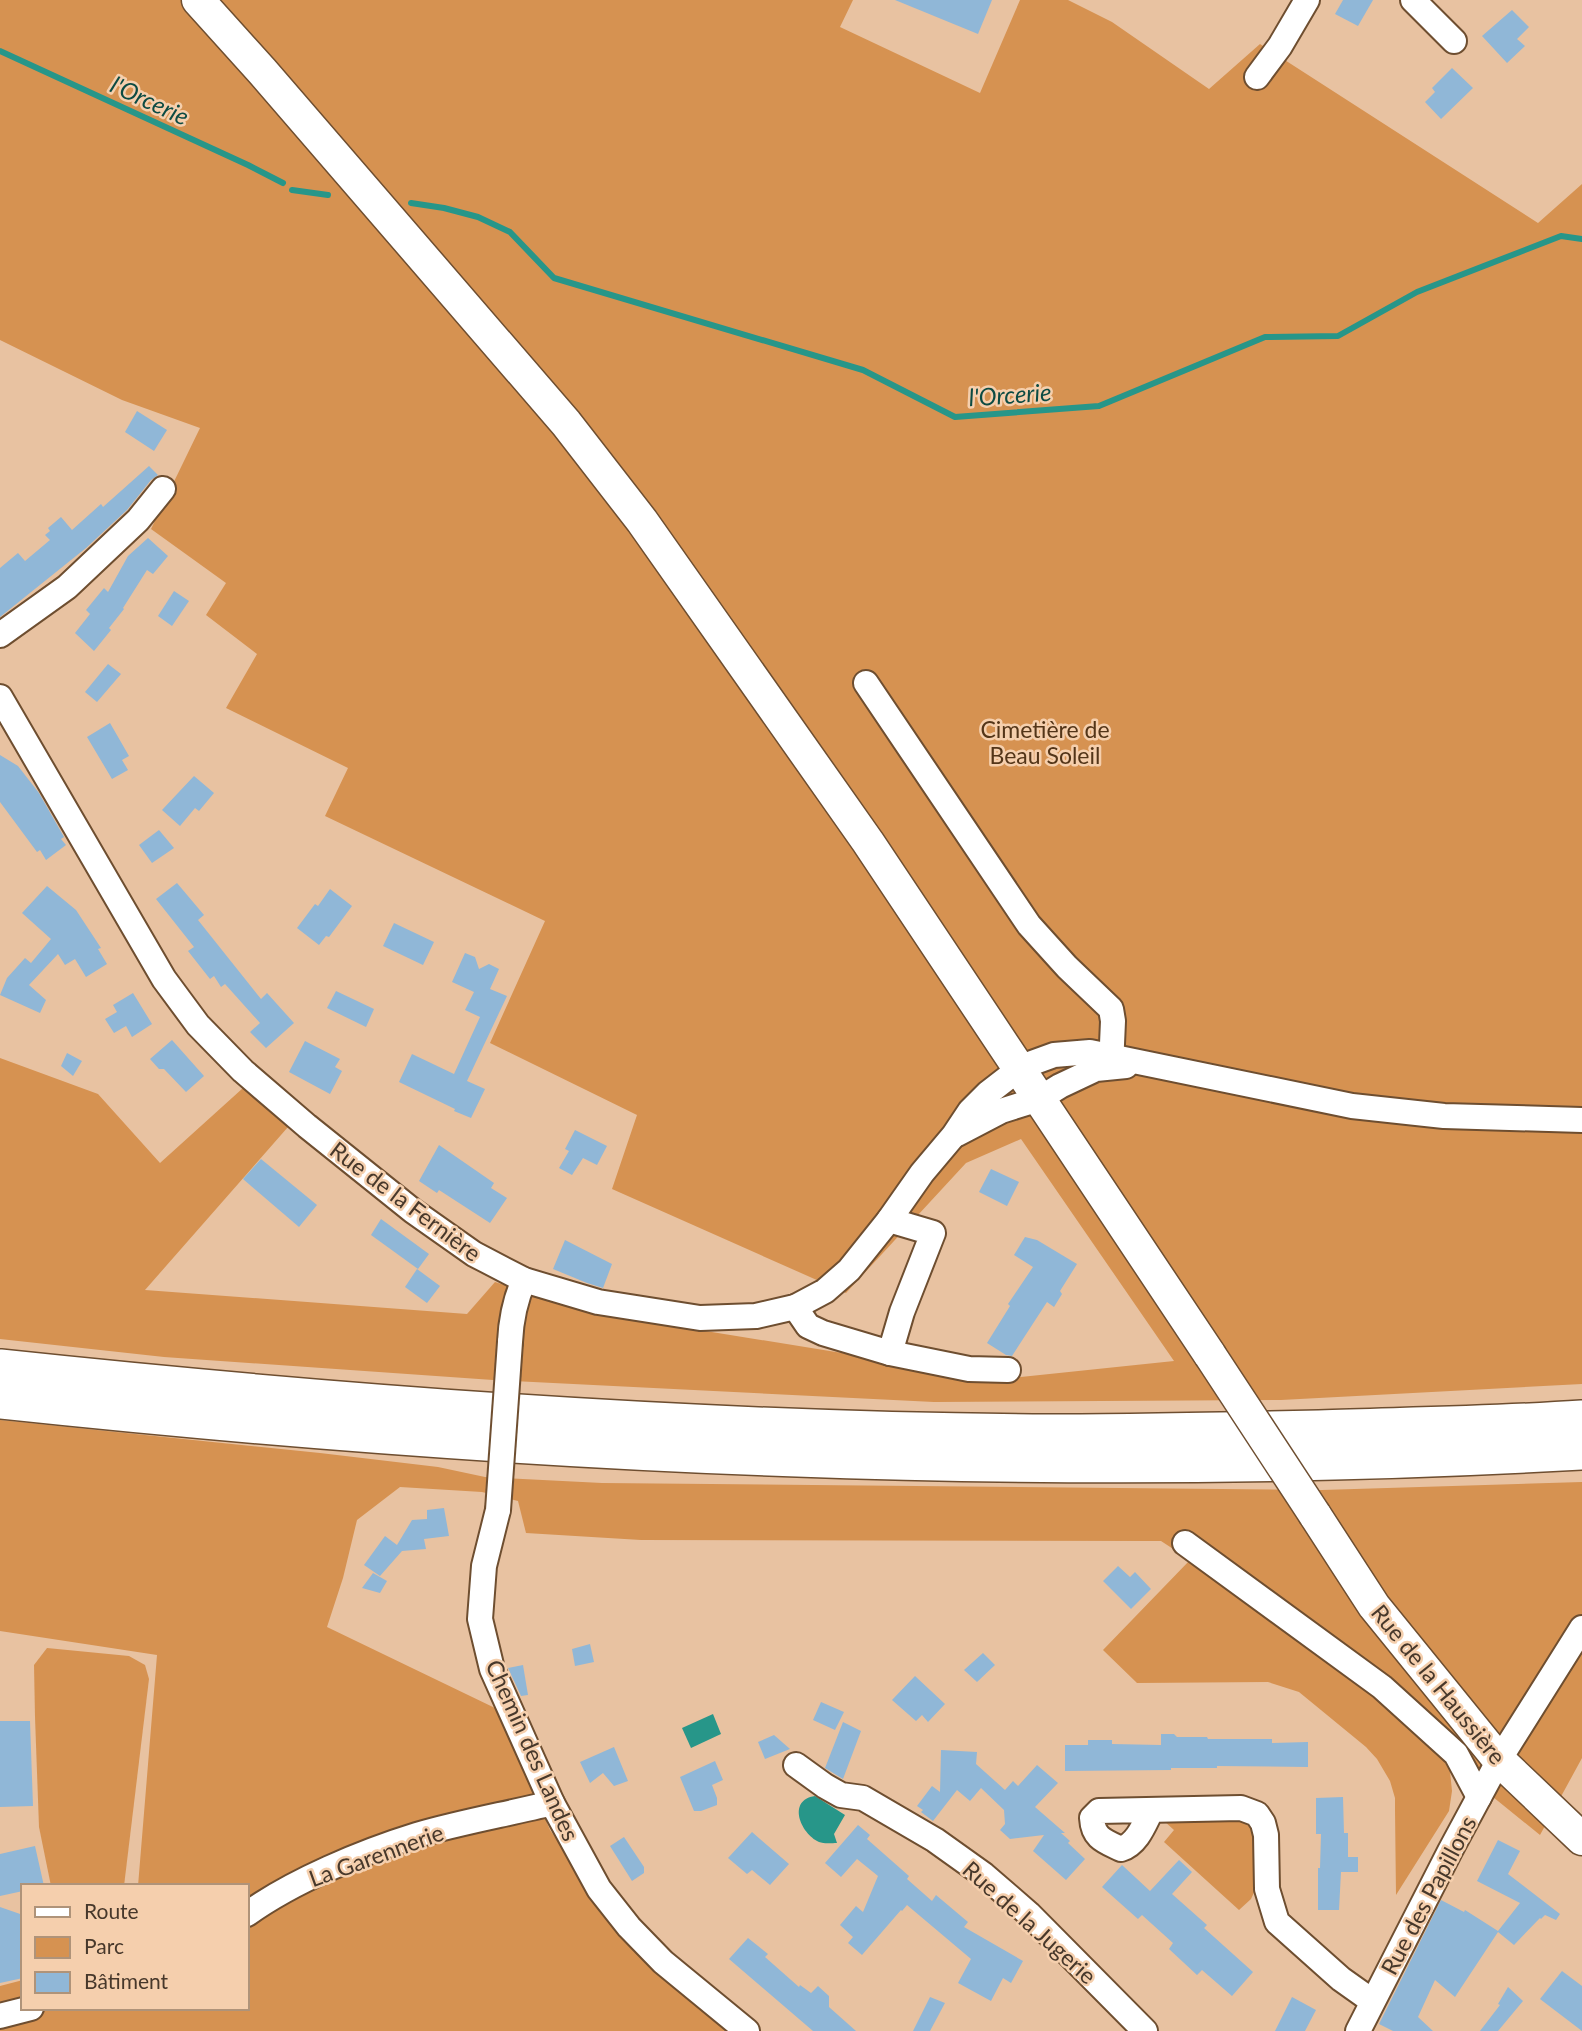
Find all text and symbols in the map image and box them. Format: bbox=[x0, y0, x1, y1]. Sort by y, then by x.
water label: l'Orcerie bbox=[106, 69, 194, 131]
water label: l'Orcerie bbox=[968, 377, 1052, 411]
park label: Cimetière de Beau Soleil bbox=[980, 715, 1110, 769]
street label: Rue de la Fernière bbox=[325, 1135, 487, 1267]
street label: Rue de la Haussière bbox=[1366, 1598, 1512, 1770]
street label: Chemin des Landes bbox=[480, 1655, 586, 1845]
street label: Rue des Papillons bbox=[1374, 1811, 1482, 1979]
street label: La Garennerie bbox=[305, 1818, 447, 1892]
street label: Rue de la Jugerie bbox=[957, 1855, 1103, 1989]
legend bbox=[21, 1884, 248, 2010]
text: Route bbox=[84, 1898, 139, 1923]
text: Parc bbox=[84, 1933, 124, 1958]
text: Bâtiment bbox=[84, 1968, 169, 1993]

